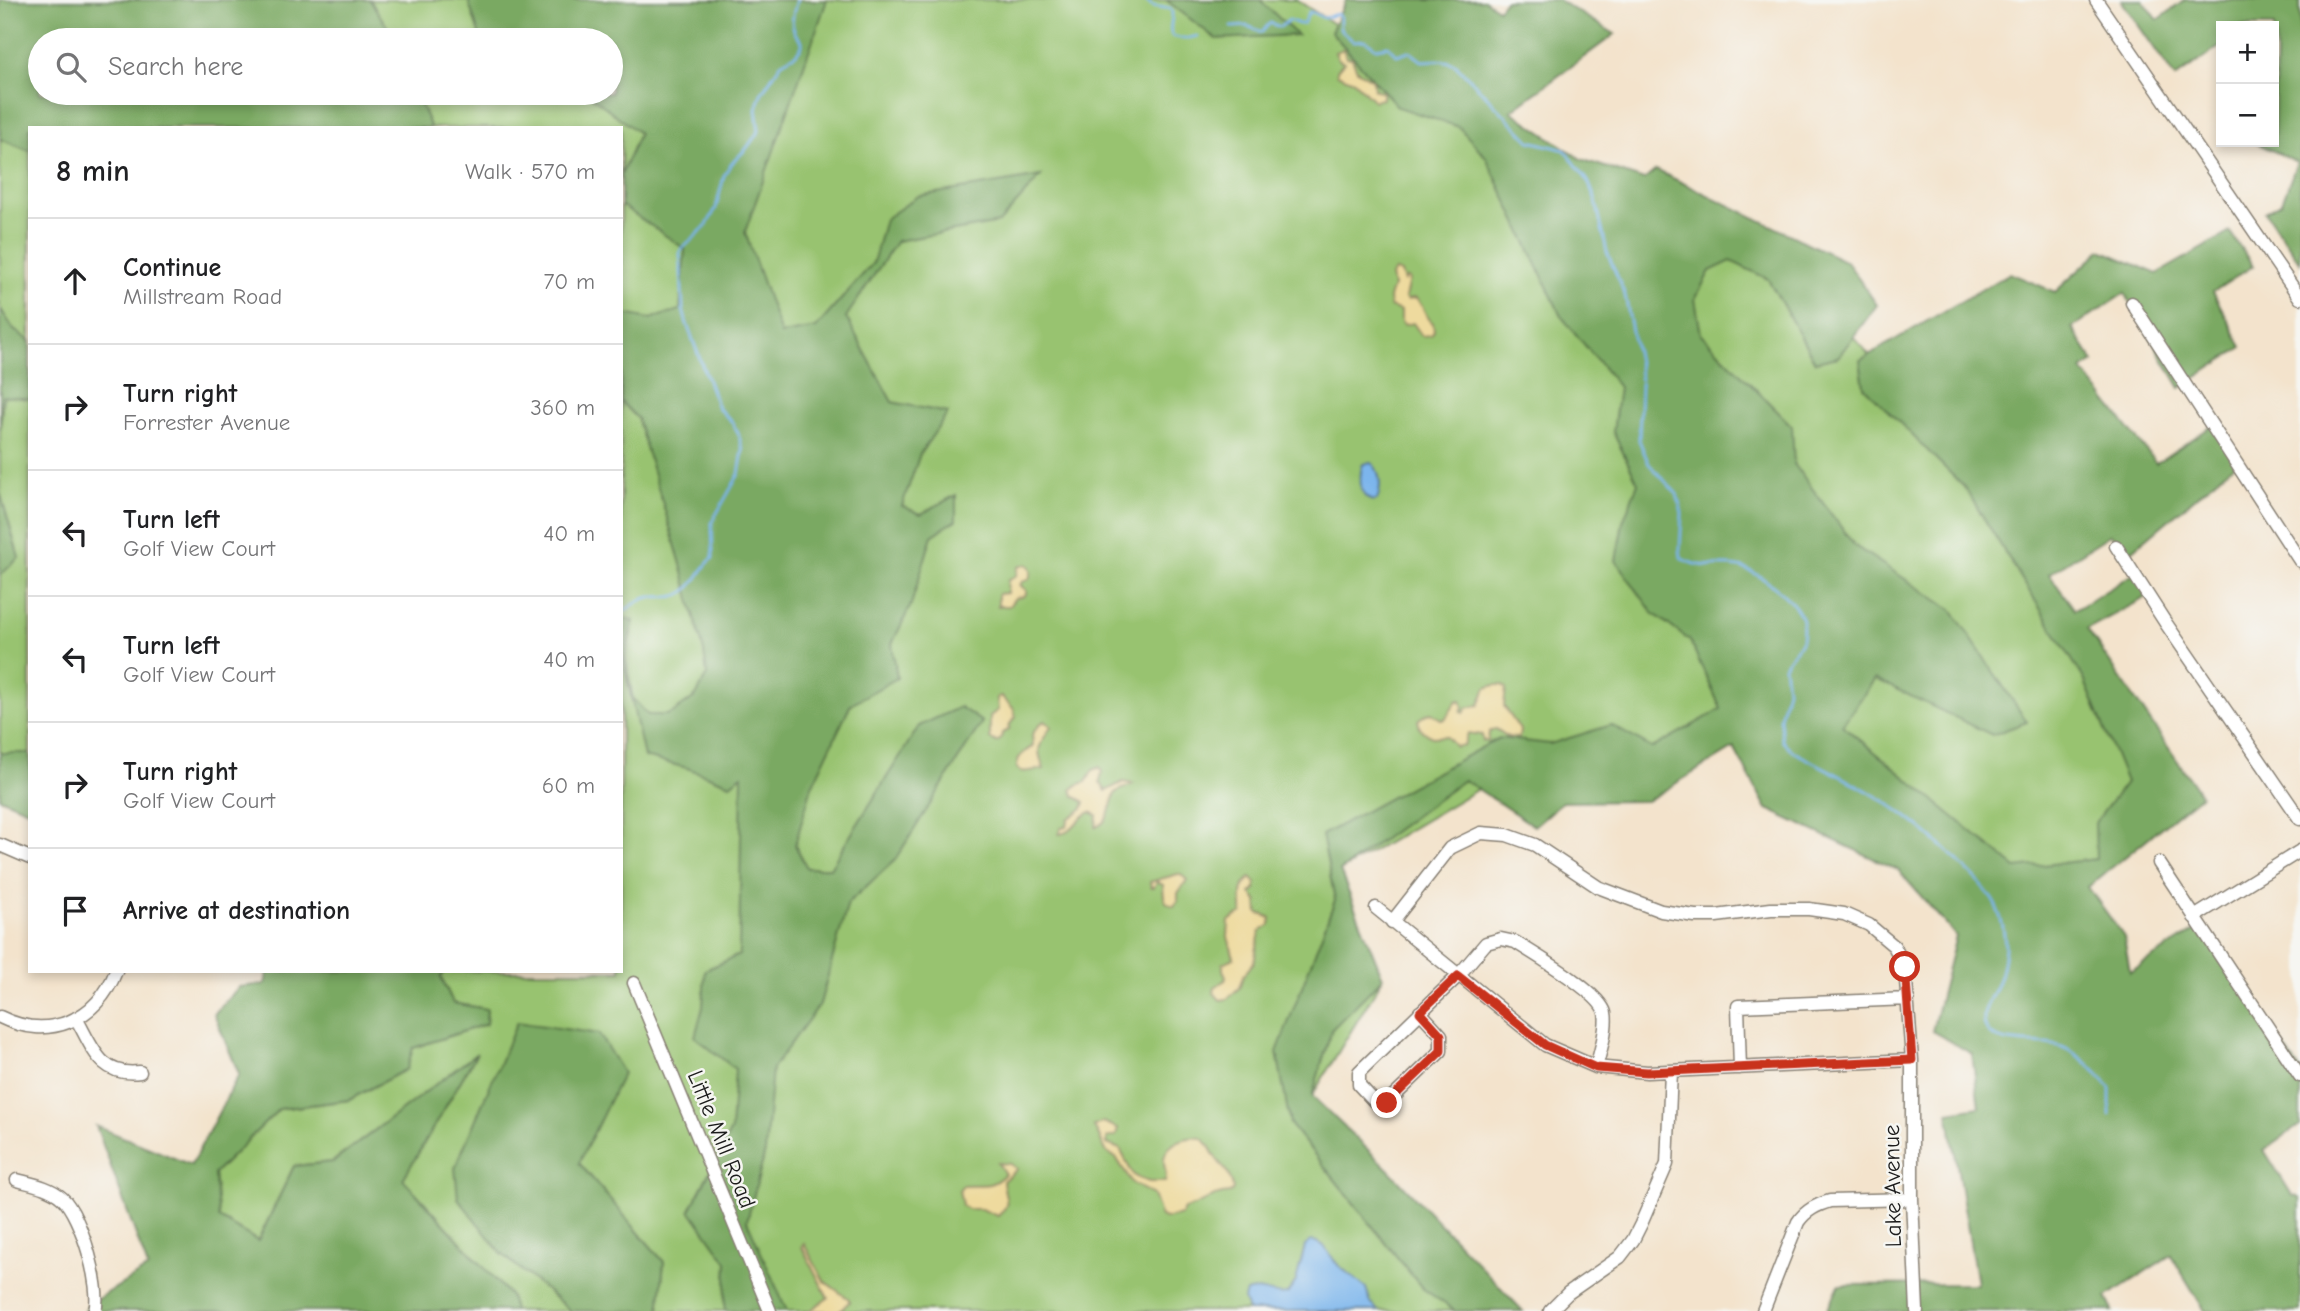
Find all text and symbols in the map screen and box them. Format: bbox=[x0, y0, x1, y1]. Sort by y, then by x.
map controls bbox=[2216, 21, 2279, 147]
button: + bbox=[2216, 21, 2279, 84]
search box bbox=[28, 28, 623, 105]
icon: search bbox=[52, 48, 90, 86]
text: Search here bbox=[108, 52, 243, 82]
button: − bbox=[2216, 84, 2279, 147]
text: 8 min bbox=[56, 154, 130, 189]
text: Walk · 570 m bbox=[465, 158, 595, 185]
text: Continue bbox=[123, 253, 221, 283]
icon: ahead bbox=[56, 262, 94, 300]
text: 70 m bbox=[543, 268, 595, 295]
text: Millstream Road bbox=[123, 283, 282, 310]
text: Turn right bbox=[123, 379, 237, 409]
icon: right bbox=[56, 388, 94, 426]
text: 360 m bbox=[530, 394, 595, 421]
text: Forrester Avenue bbox=[123, 409, 290, 436]
text: Turn left bbox=[123, 505, 220, 535]
icon: left bbox=[56, 514, 94, 552]
text: 40 m bbox=[543, 520, 595, 547]
text: Golf View Court bbox=[123, 535, 275, 562]
text: Turn left bbox=[123, 631, 220, 661]
icon: left bbox=[56, 640, 94, 678]
text: 40 m bbox=[543, 646, 595, 673]
text: Golf View Court bbox=[123, 661, 275, 688]
text: Turn right bbox=[123, 757, 237, 787]
icon: right bbox=[56, 766, 94, 804]
text: 60 m bbox=[542, 772, 595, 799]
text: Golf View Court bbox=[123, 787, 275, 814]
icon: arrive bbox=[56, 892, 94, 930]
text: Arrive at destination bbox=[123, 896, 350, 926]
route start bbox=[1889, 951, 1920, 982]
street label: Little Mill Road bbox=[682, 1066, 761, 1212]
route end bbox=[1371, 1087, 1402, 1118]
street label: Lake Avenue bbox=[1878, 1124, 1907, 1248]

